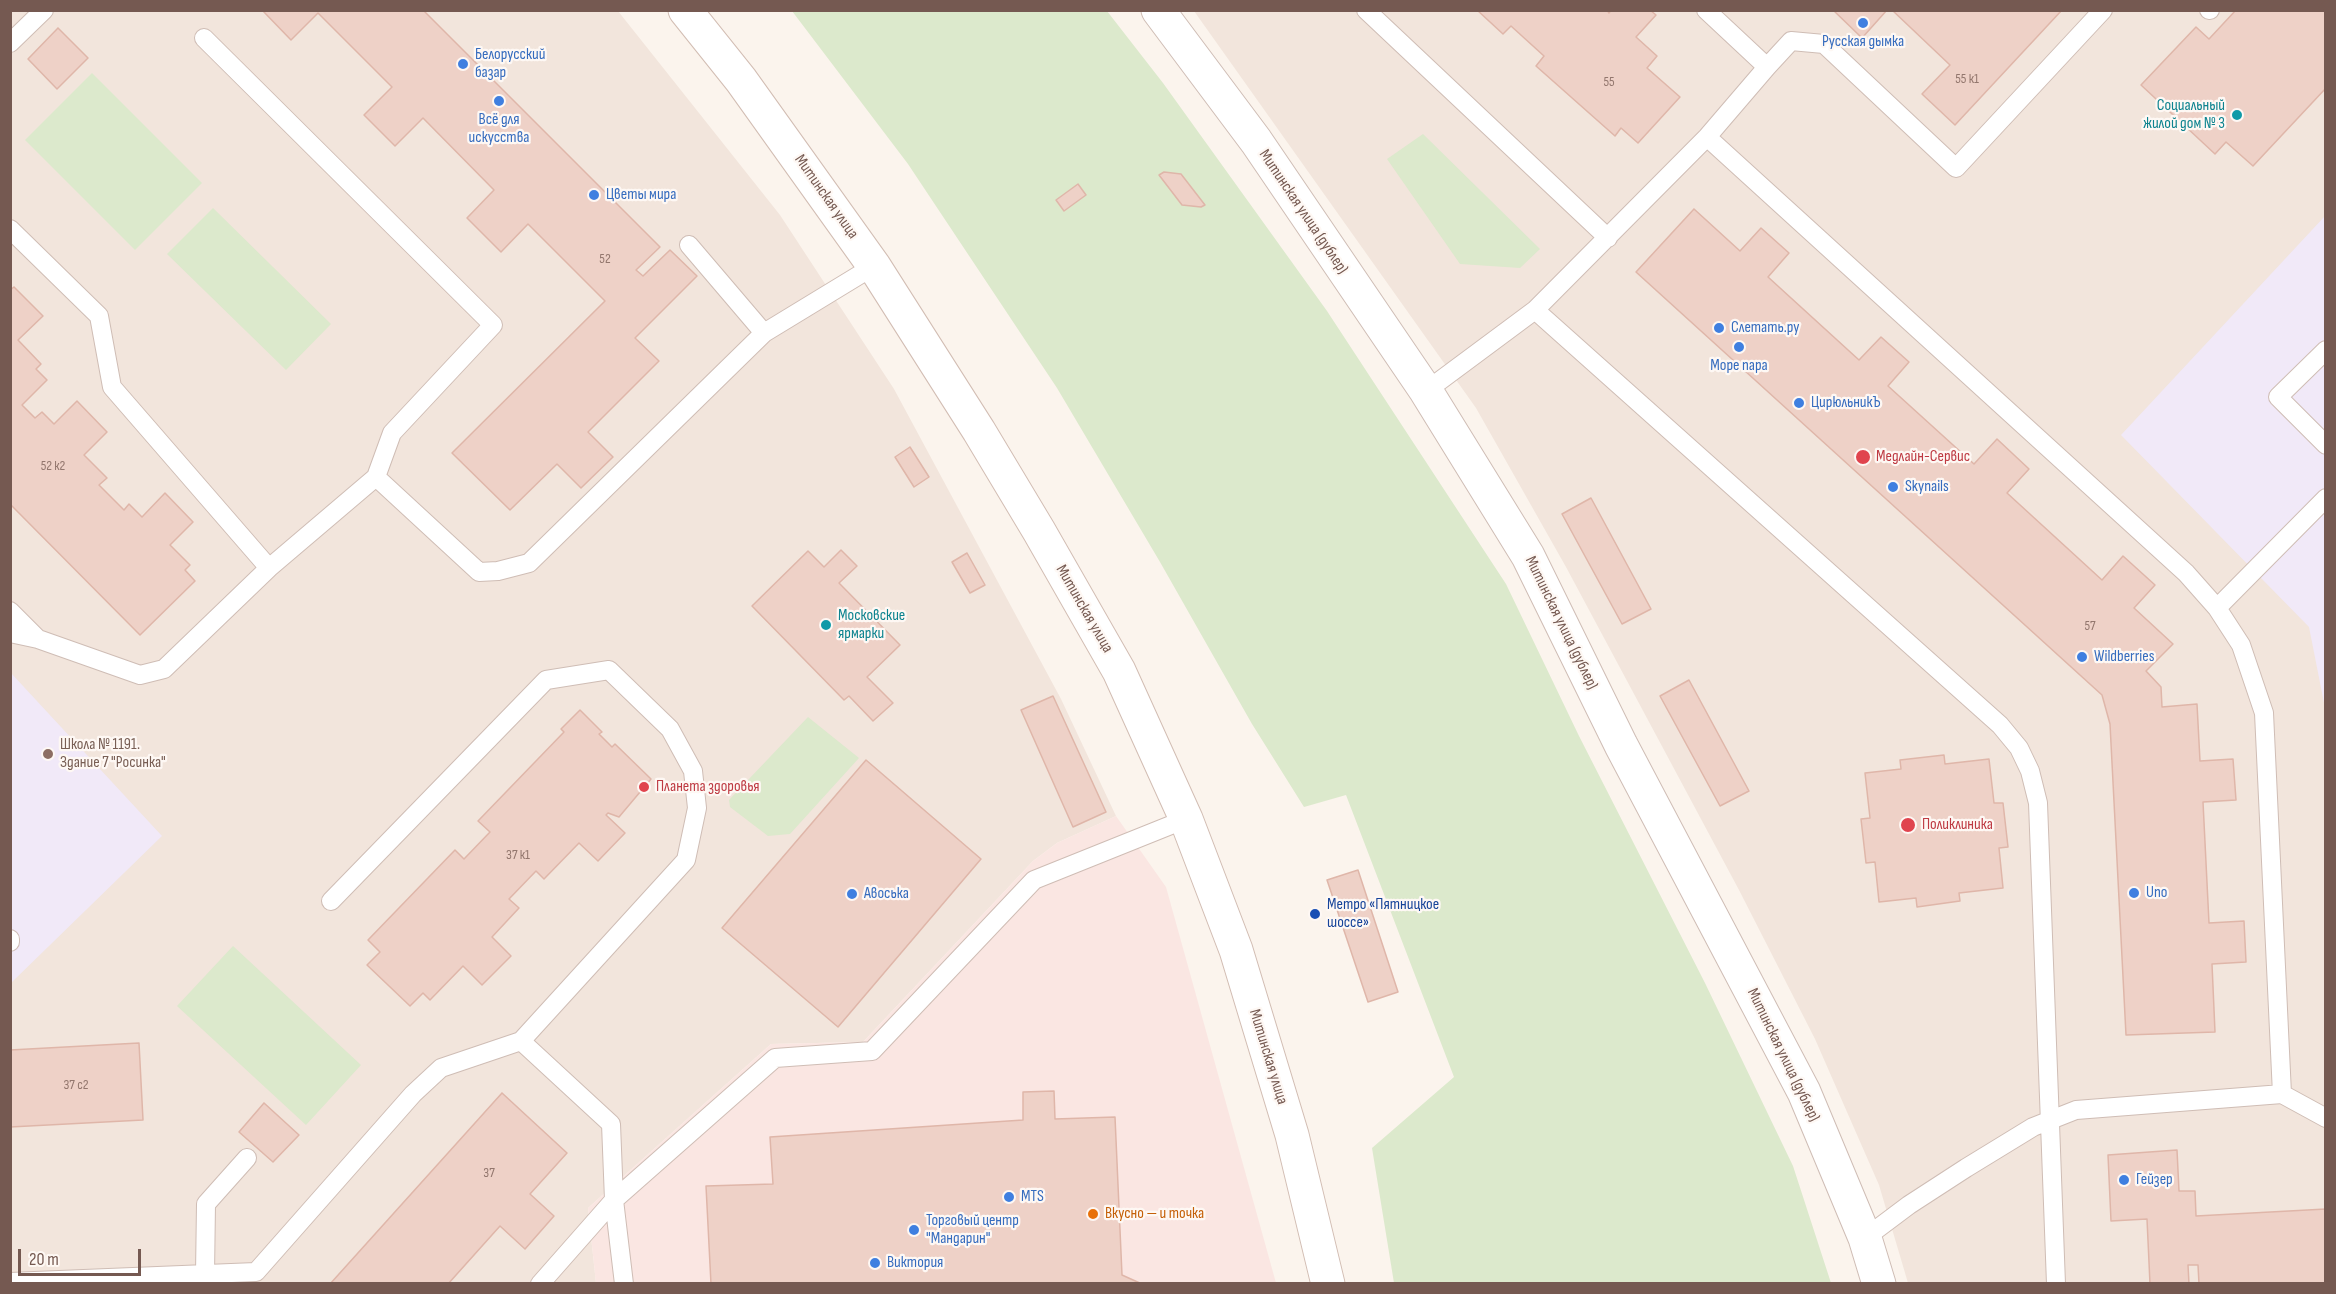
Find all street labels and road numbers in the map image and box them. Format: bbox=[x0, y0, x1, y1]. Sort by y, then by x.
street label: Митинская улица (дублер) bbox=[1254, 146, 1352, 278]
street label: Митинская улица bbox=[790, 151, 862, 243]
street label: Митинская улица (дублер) bbox=[1520, 553, 1602, 693]
street label: Митинская улица bbox=[1051, 562, 1117, 656]
street label: Митинская улица (дублер) bbox=[1742, 985, 1824, 1125]
street label: Митинская улица bbox=[1244, 1007, 1292, 1107]

